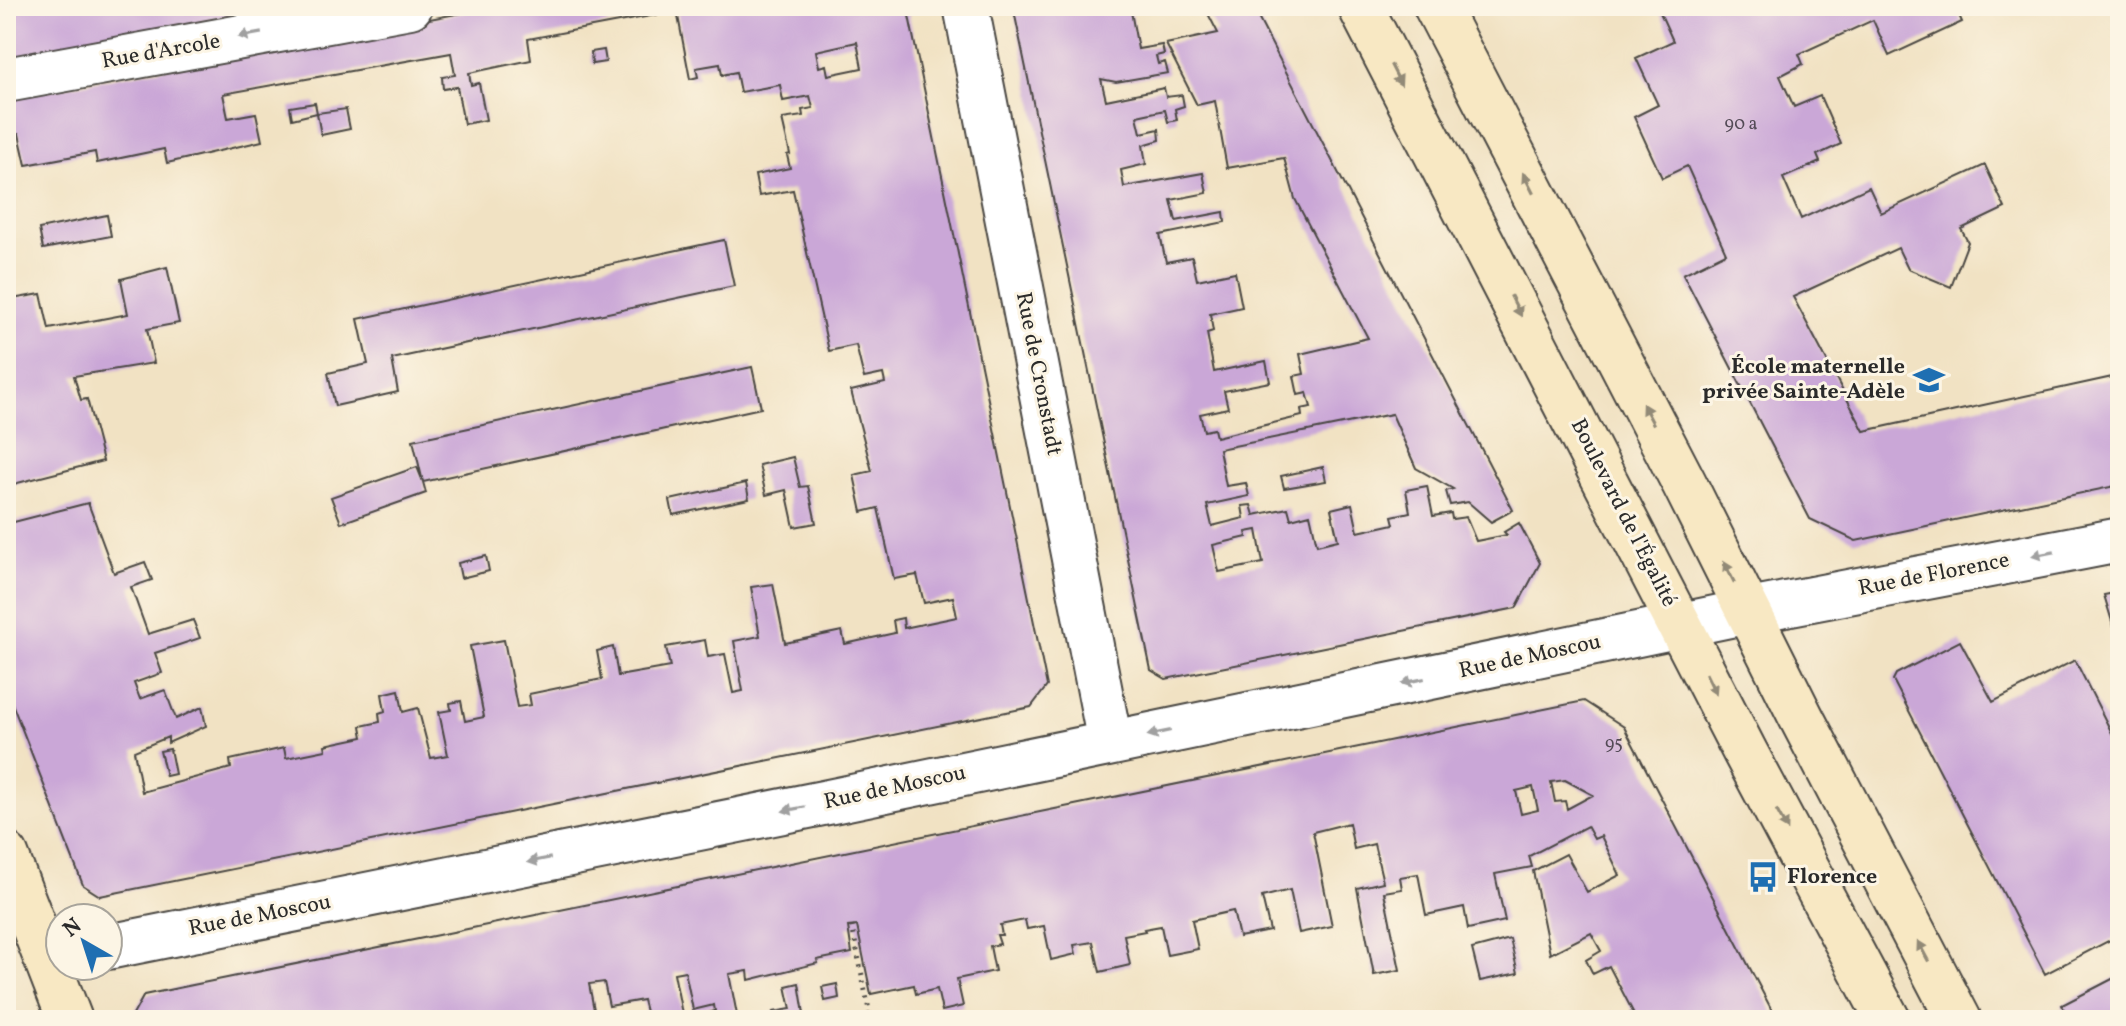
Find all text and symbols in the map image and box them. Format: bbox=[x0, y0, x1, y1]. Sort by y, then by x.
street label: Rue d'Arcole bbox=[99, 26, 223, 78]
one-way arrow bbox=[237, 30, 262, 42]
one-way arrow bbox=[1389, 64, 1402, 87]
house number: 90 a bbox=[1724, 112, 1758, 137]
one-way arrow bbox=[1521, 172, 1534, 195]
street label: Rue de Cronstadt bbox=[1007, 289, 1069, 459]
one-way arrow bbox=[1508, 295, 1522, 317]
place label: École maternelle privée Sainte-Adèle bbox=[1702, 352, 1905, 408]
school or university icon: École maternelle privée Sainte-Adèle bbox=[1912, 363, 1946, 397]
one-way arrow bbox=[1641, 403, 1655, 425]
street label: Boulevard de l'Égalité bbox=[1562, 413, 1684, 613]
street label: Rue de Florence bbox=[1856, 545, 2012, 605]
one-way arrow bbox=[2031, 549, 2056, 561]
one-way arrow bbox=[1722, 561, 1736, 584]
street label: Rue de Moscou bbox=[1456, 627, 1604, 687]
one-way arrow bbox=[1704, 672, 1717, 695]
one-way arrow bbox=[1400, 675, 1425, 688]
one-way arrow bbox=[1146, 727, 1171, 740]
house number: 95 bbox=[1605, 732, 1623, 757]
street label: Rue de Moscou bbox=[821, 758, 969, 818]
one-way arrow bbox=[782, 803, 807, 816]
one-way arrow bbox=[1775, 809, 1789, 831]
one-way arrow bbox=[527, 854, 552, 867]
bus stop icon: Florence bbox=[1746, 860, 1780, 894]
place label: Florence bbox=[1787, 862, 1877, 893]
street label: Rue de Moscou bbox=[186, 887, 334, 945]
north arrow bbox=[44, 902, 124, 982]
text: N bbox=[57, 911, 89, 945]
one-way arrow bbox=[1917, 940, 1931, 962]

